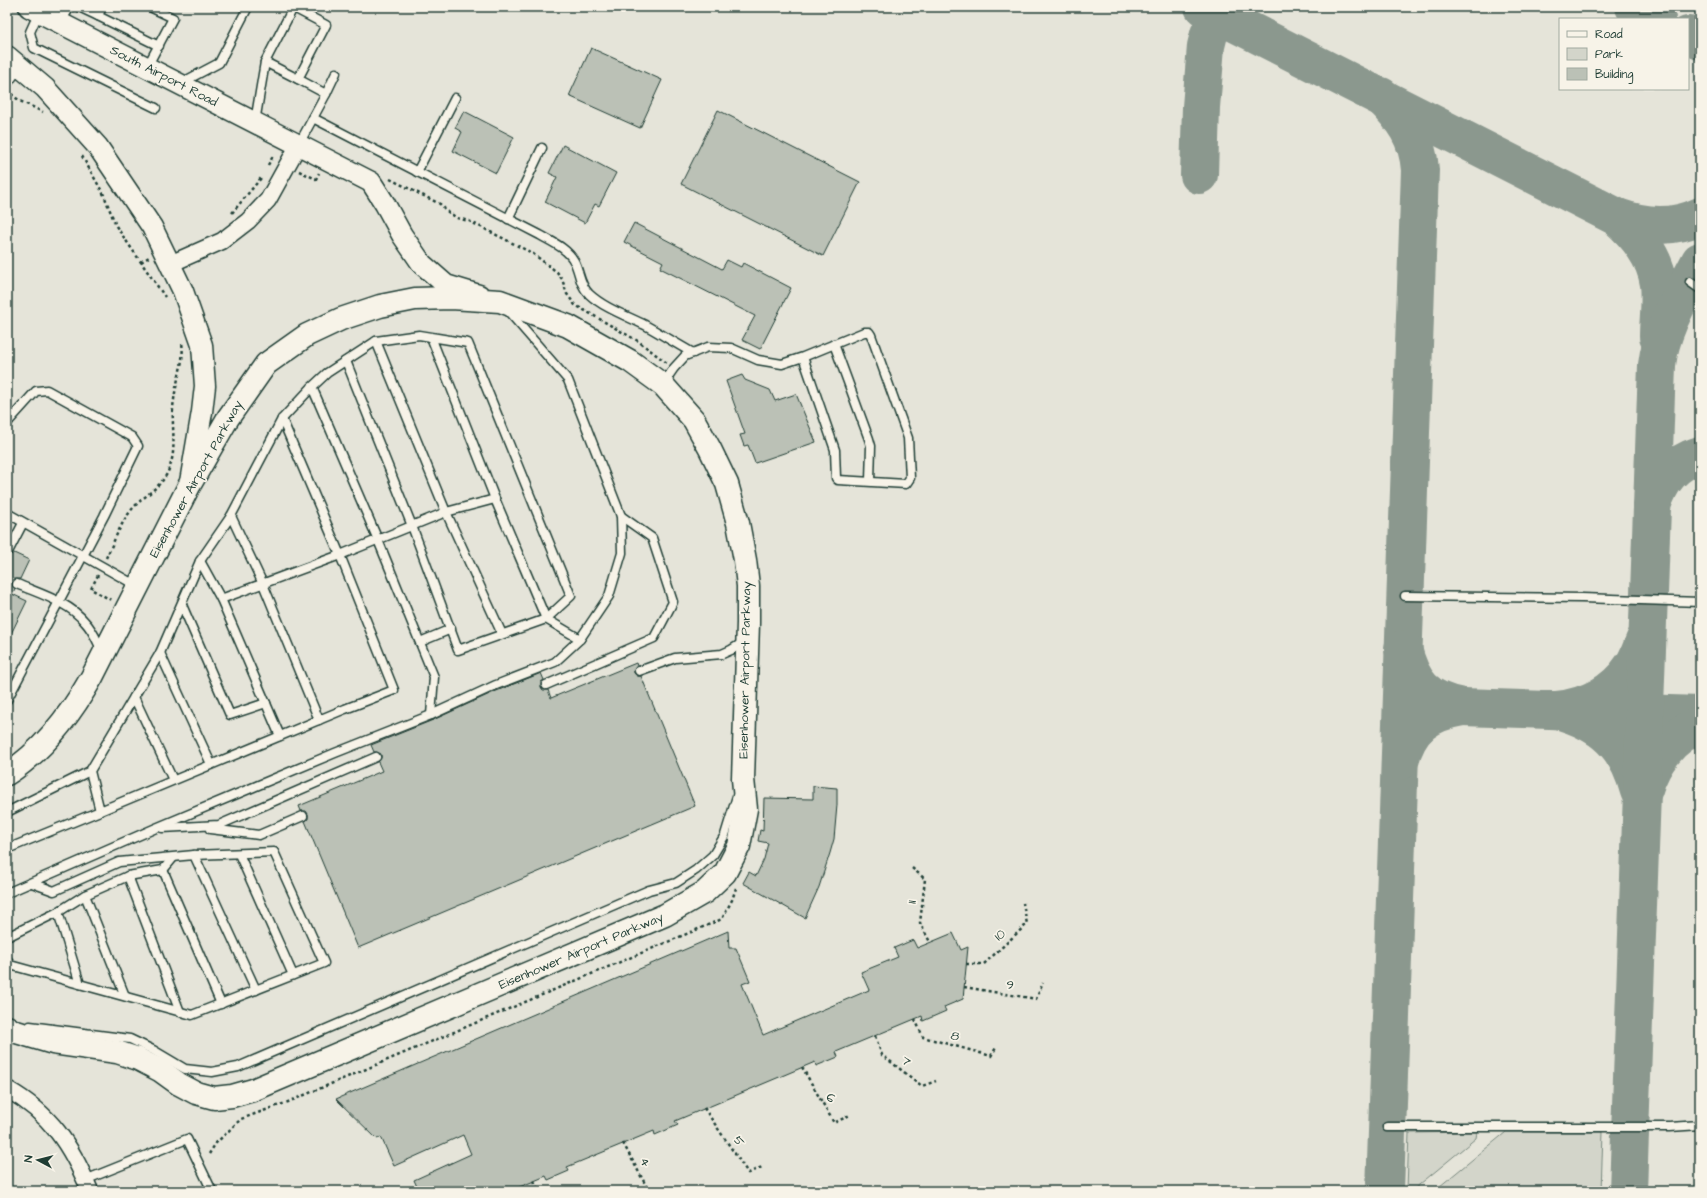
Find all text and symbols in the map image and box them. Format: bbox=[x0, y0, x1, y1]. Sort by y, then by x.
legend bbox=[1559, 18, 1689, 90]
text: Road bbox=[1595, 26, 1623, 43]
street label: South Airport Road bbox=[107, 41, 221, 111]
text: Park bbox=[1595, 46, 1623, 63]
text: Building bbox=[1595, 66, 1633, 84]
street label: Eisenhower Airport Parkway bbox=[145, 397, 248, 561]
street label: Eisenhower Airport Parkway bbox=[734, 581, 757, 759]
street label: 11 bbox=[903, 899, 921, 905]
street label: Eisenhower Airport Parkway bbox=[496, 908, 667, 995]
street label: 10 bbox=[990, 925, 1010, 945]
street label: 9 bbox=[1005, 976, 1015, 994]
street label: 8 bbox=[949, 1026, 962, 1046]
street label: 7 bbox=[897, 1051, 915, 1071]
street label: 6 bbox=[821, 1090, 841, 1106]
street label: 5 bbox=[729, 1132, 749, 1150]
north arrow bbox=[18, 1140, 58, 1180]
text: N bbox=[21, 1154, 36, 1163]
street label: 4 bbox=[635, 1154, 655, 1170]

